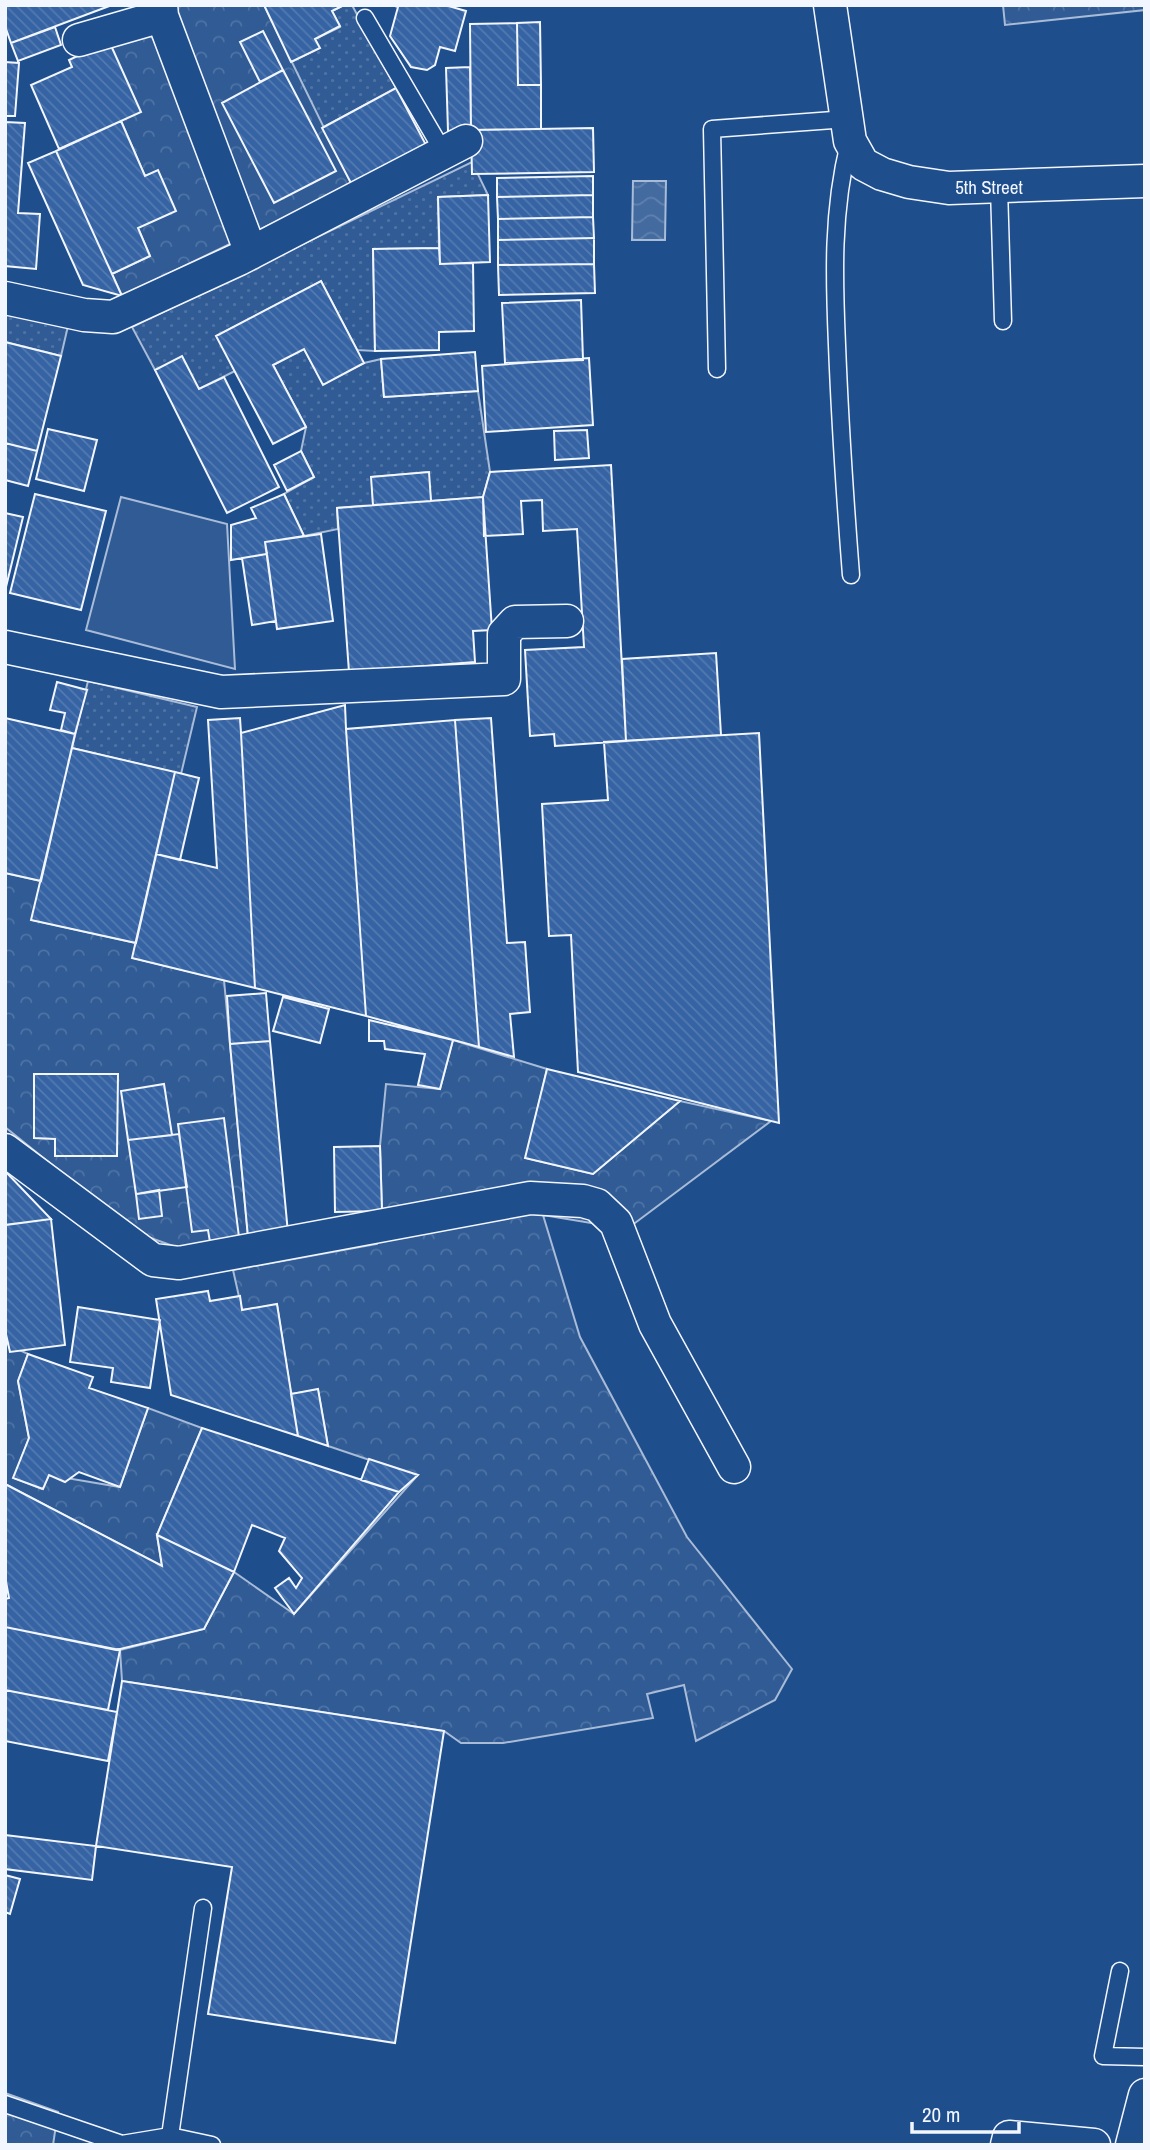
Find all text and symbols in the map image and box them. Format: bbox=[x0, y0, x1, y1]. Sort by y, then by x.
street label: 5th Street bbox=[955, 174, 1023, 200]
scale bar bbox=[912, 2090, 1019, 2134]
text: 20 m bbox=[922, 2100, 960, 2129]

